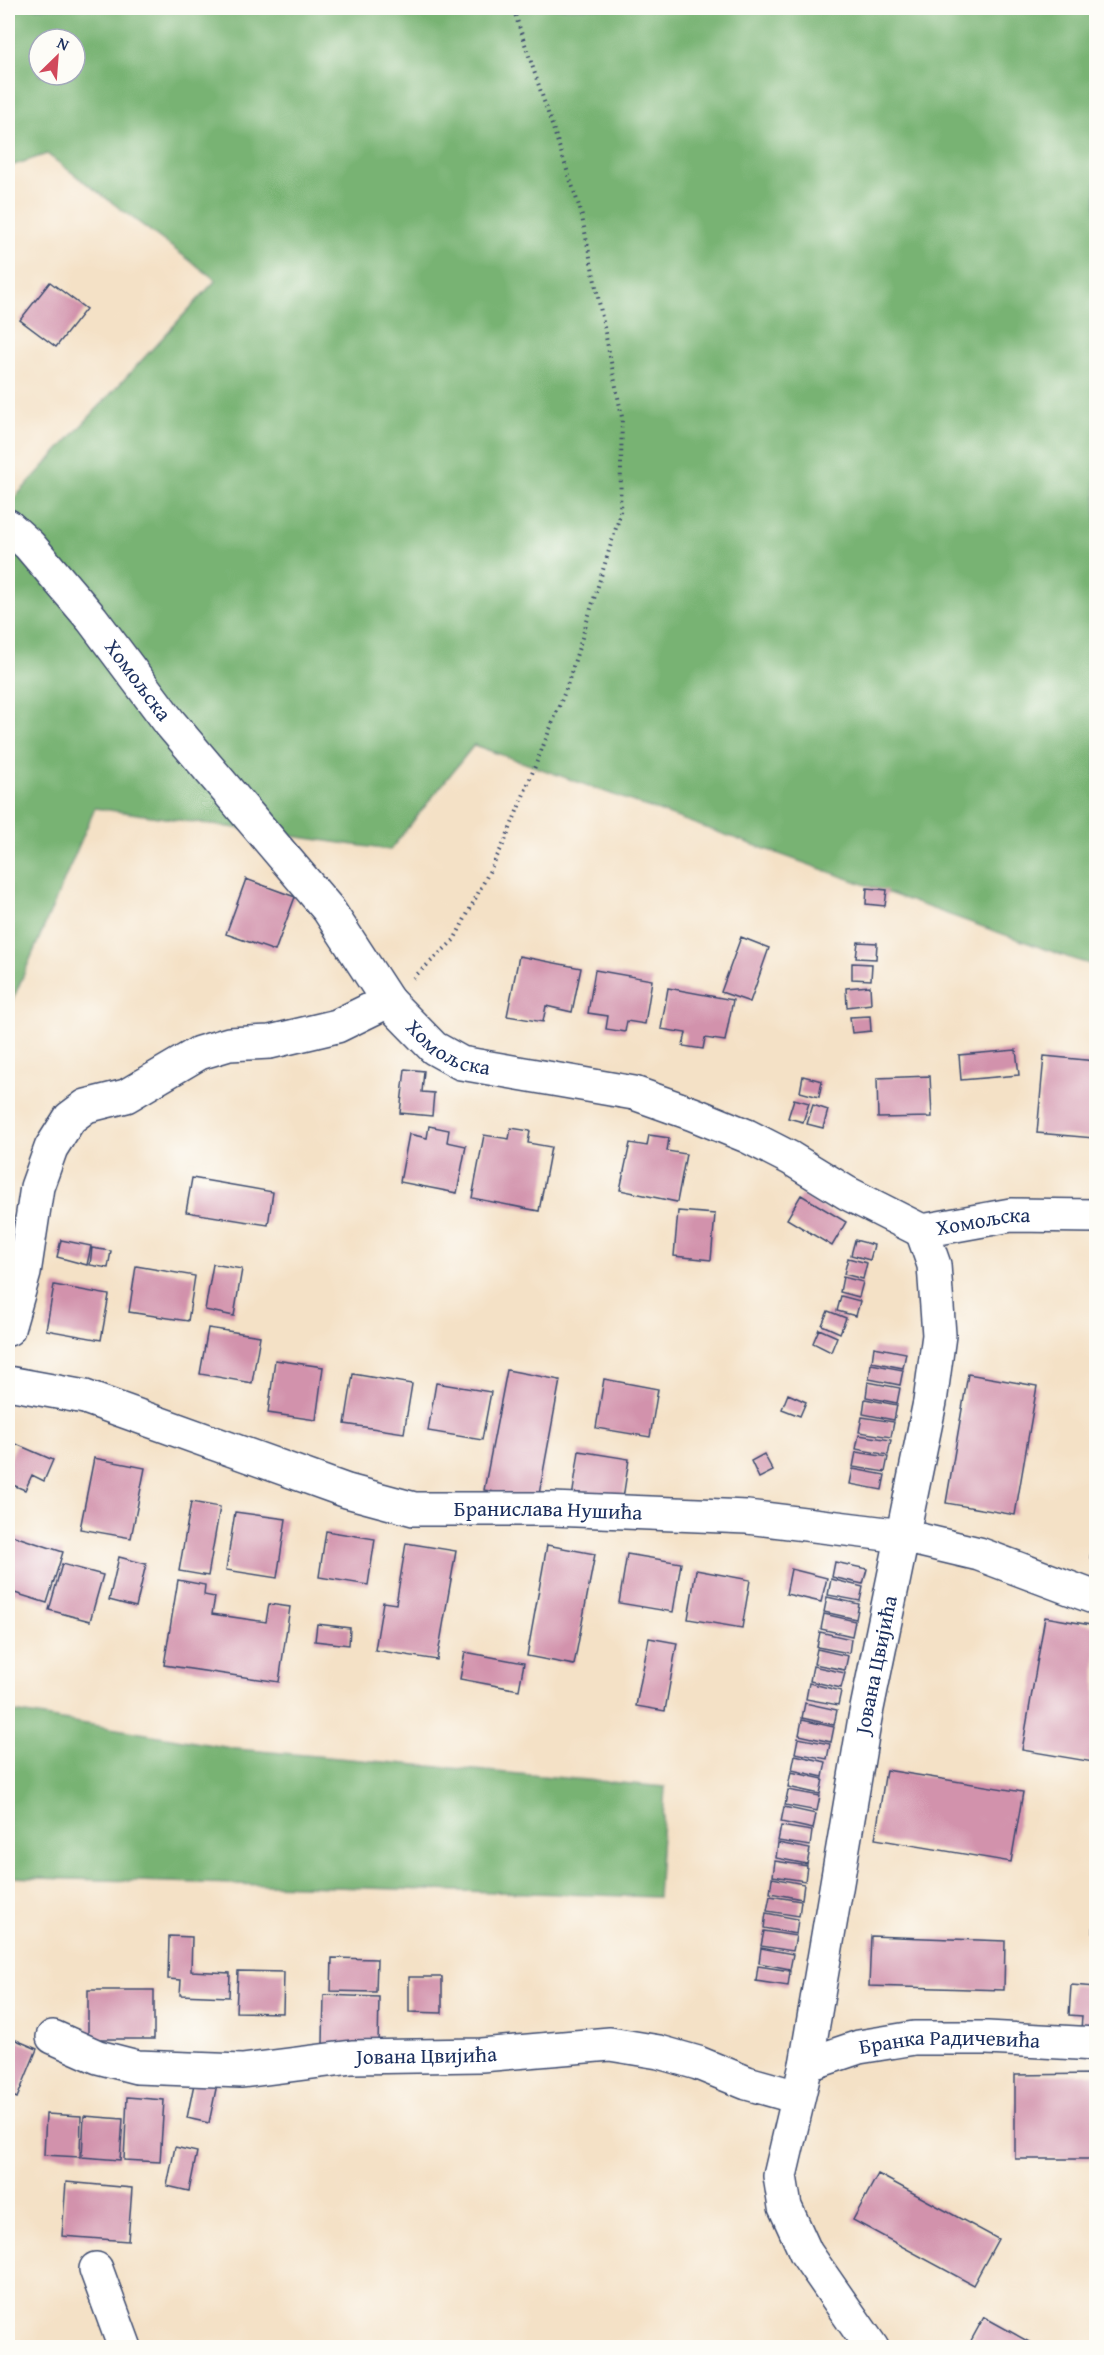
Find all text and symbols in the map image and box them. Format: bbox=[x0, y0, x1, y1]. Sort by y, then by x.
north arrow bbox=[27, 27, 87, 87]
text: N bbox=[53, 30, 74, 57]
street label: Хомољска bbox=[97, 632, 179, 727]
street label: Хомољска bbox=[399, 1012, 493, 1083]
street label: Хомољска bbox=[933, 1199, 1031, 1243]
street label: Бранислава Нушића bbox=[454, 1493, 643, 1528]
street label: Јована Цвијића bbox=[846, 1593, 905, 1739]
street label: Бранка Радичевића bbox=[856, 2022, 1041, 2062]
street label: Јована Цвијића bbox=[353, 2038, 498, 2072]

